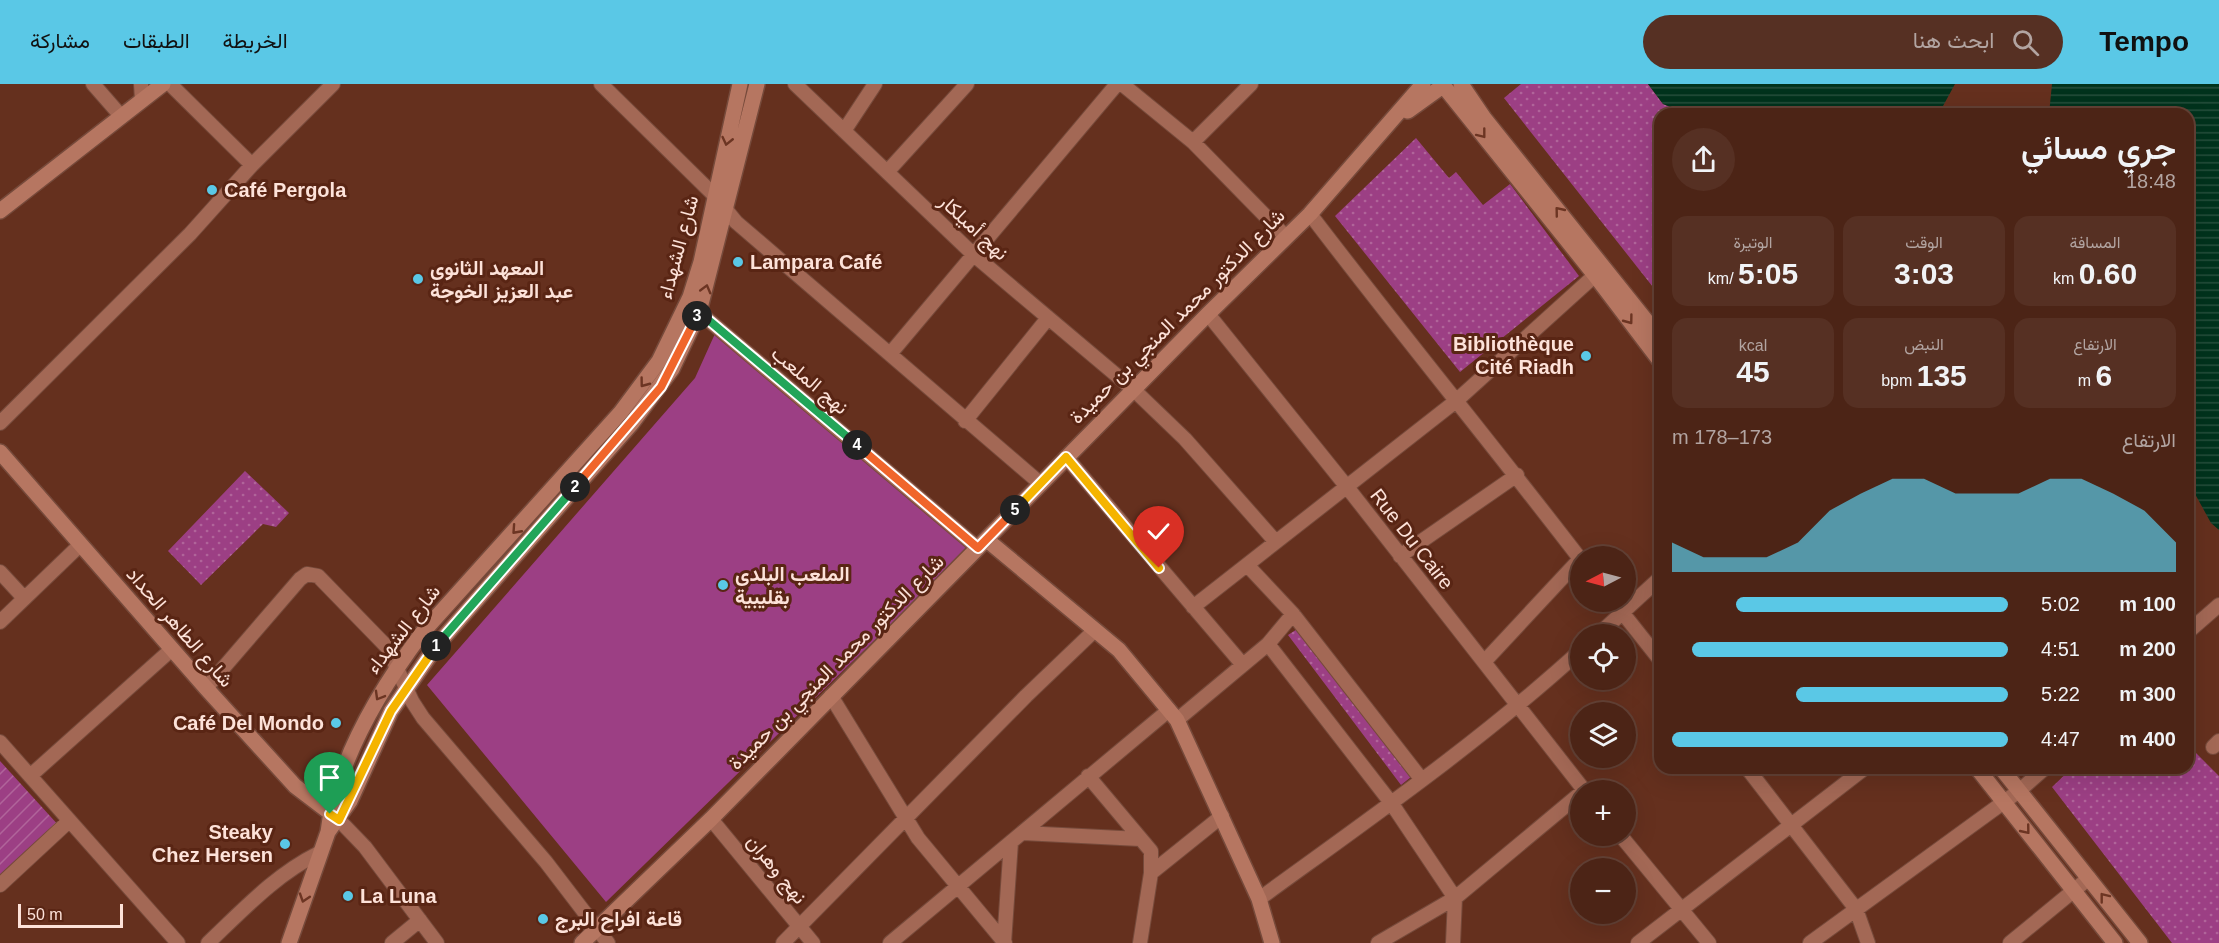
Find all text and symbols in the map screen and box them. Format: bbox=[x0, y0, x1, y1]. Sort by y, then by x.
search box bbox=[1643, 15, 2063, 69]
icon: search bbox=[2009, 26, 2042, 59]
text: Tempo bbox=[2099, 26, 2189, 57]
text: ابحث هنا bbox=[1913, 28, 1994, 53]
text: مشاركة bbox=[30, 29, 90, 52]
text: الطبقات bbox=[123, 29, 190, 52]
text: الخريطة bbox=[223, 29, 288, 52]
one-way arrow bbox=[1475, 128, 1486, 139]
button: share bbox=[1672, 128, 1735, 191]
text: جري مسائي bbox=[2021, 129, 2176, 166]
one-way arrow bbox=[721, 136, 734, 146]
text: 18:48 bbox=[2126, 170, 2176, 192]
place label: Café Pergola bbox=[224, 179, 347, 201]
marker: Café Pergola bbox=[205, 183, 219, 197]
street label: نهج أميلكار bbox=[932, 189, 1013, 267]
street label: شارع الشهداء bbox=[654, 193, 705, 302]
street label: شارع الدكتور محمد المنجي بن حميدة bbox=[1065, 204, 1293, 432]
one-way arrow bbox=[1555, 206, 1566, 217]
text: الوتيرة bbox=[1733, 234, 1773, 251]
text: الوقت bbox=[1905, 234, 1943, 251]
text: المسافة bbox=[2070, 234, 2120, 251]
place label: Lampara Café bbox=[750, 251, 882, 273]
marker: Lampara Café bbox=[731, 255, 745, 269]
place label: المعهد الثانوي عبد العزيز الخوجة bbox=[430, 257, 573, 304]
text: 5:05 bbox=[1738, 257, 1798, 290]
text: 3:03 bbox=[1894, 257, 1954, 290]
text: 0.60 bbox=[2079, 257, 2137, 290]
text: /km bbox=[1708, 270, 1738, 287]
text: km bbox=[2053, 270, 2079, 287]
marker: المعهد الثانوي عبد العزيز الخوجة bbox=[411, 272, 425, 286]
one-way arrow bbox=[698, 284, 711, 294]
pin: 3 bbox=[682, 301, 712, 331]
text: 3 bbox=[693, 307, 701, 324]
one-way arrow bbox=[1622, 313, 1633, 324]
place label: Bibliothèque Cité Riadh bbox=[1453, 333, 1574, 378]
text: النبض bbox=[1904, 336, 1944, 353]
text: الارتفاع bbox=[2073, 336, 2117, 353]
text: kcal bbox=[1739, 337, 1767, 354]
street label: نهج الملعب bbox=[765, 342, 853, 421]
marker: Bibliothèque Cité Riadh bbox=[1579, 349, 1593, 363]
text: 45 bbox=[1736, 355, 1770, 388]
text: 135 bbox=[1917, 359, 1967, 392]
text: 6 bbox=[2096, 359, 2112, 392]
text: bpm bbox=[1881, 372, 1917, 389]
text: m bbox=[2078, 372, 2096, 389]
one-way arrow bbox=[640, 376, 651, 387]
text: 173–178 m bbox=[1672, 426, 1772, 448]
text: الارتفاع bbox=[2122, 429, 2176, 451]
pin: 4 bbox=[842, 430, 872, 460]
text: 4 bbox=[853, 436, 861, 453]
pin: 2 bbox=[560, 472, 590, 502]
text: 2 bbox=[571, 478, 579, 495]
street label: Rue Du Caire bbox=[1366, 484, 1458, 594]
pin: 5 bbox=[1000, 495, 1030, 525]
text: 5 bbox=[1011, 501, 1019, 518]
pin bbox=[1133, 506, 1184, 568]
icon: check bbox=[1142, 515, 1175, 548]
one-way arrow bbox=[512, 523, 523, 534]
north arrow bbox=[1570, 546, 1636, 612]
map controls bbox=[1570, 546, 1636, 924]
street label: شارع الدكتور محمد المنجي بن حميدة bbox=[724, 550, 952, 778]
street label: شارع الطاهر الحداد bbox=[120, 563, 238, 693]
place label: الملعب البلدي بقليبية bbox=[735, 563, 850, 609]
marker: الملعب البلدي بقليبية bbox=[716, 578, 730, 592]
street label: شارع الشهداء bbox=[362, 580, 447, 680]
text: 5:02 bbox=[2041, 593, 2080, 615]
text: 100 m bbox=[2119, 593, 2176, 615]
button: locate bbox=[1570, 624, 1636, 690]
pin: 1 bbox=[421, 631, 451, 661]
text: 1 bbox=[432, 637, 440, 654]
text: 4:51 bbox=[2041, 638, 2080, 660]
text: 200 m bbox=[2119, 638, 2176, 660]
text: 5:22 bbox=[2041, 683, 2080, 705]
text: 300 m bbox=[2119, 683, 2176, 705]
one-way arrow bbox=[375, 690, 386, 700]
button: layers bbox=[1570, 702, 1636, 768]
place label: Café Del Mondo bbox=[173, 712, 324, 734]
marker: Café Del Mondo bbox=[329, 716, 343, 730]
text: 4:47 bbox=[2041, 728, 2080, 750]
text: 400 m bbox=[2119, 728, 2176, 750]
pin bbox=[304, 752, 355, 814]
icon: arrive bbox=[313, 761, 346, 794]
button: + bbox=[1570, 780, 1636, 846]
place label: Steaky Chez Hersen bbox=[152, 821, 274, 866]
one-way arrow bbox=[2019, 823, 2030, 834]
street label: نهج وهران bbox=[740, 830, 811, 910]
marker: Steaky Chez Hersen bbox=[278, 837, 292, 851]
button: − bbox=[1570, 858, 1636, 924]
place label: La Luna bbox=[360, 885, 438, 907]
marker: La Luna bbox=[341, 889, 355, 903]
one-way arrow bbox=[299, 892, 312, 903]
one-way arrow bbox=[2100, 893, 2111, 904]
scale bar bbox=[18, 901, 123, 928]
text: 50 m bbox=[27, 906, 63, 923]
place label: قاعة افراح البرج bbox=[555, 908, 682, 933]
marker: قاعة افراح البرج bbox=[536, 912, 550, 926]

